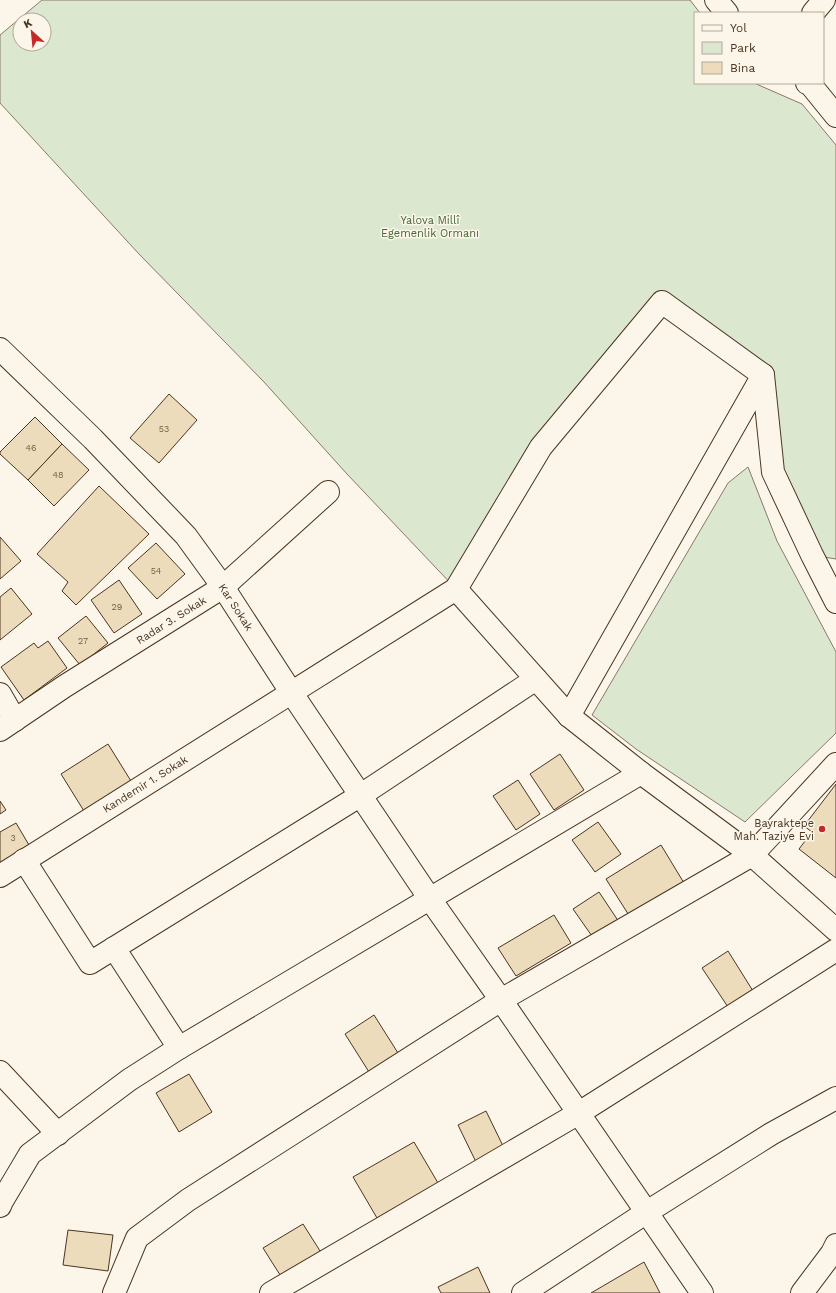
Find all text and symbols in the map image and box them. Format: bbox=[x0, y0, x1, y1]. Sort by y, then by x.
north arrow bbox=[12, 12, 52, 52]
legend bbox=[694, 12, 824, 84]
text: K bbox=[21, 16, 34, 31]
text: Yol bbox=[730, 21, 747, 35]
text: Park bbox=[730, 41, 756, 55]
text: Bina bbox=[730, 61, 755, 75]
park label: Yalova Millî Egemenlik Ormanı bbox=[381, 214, 479, 240]
house number: 53 bbox=[159, 424, 169, 434]
house number: 46 bbox=[26, 443, 36, 453]
house number: 48 bbox=[52, 470, 64, 480]
house number: 54 bbox=[151, 566, 162, 576]
street label: Kar Sokak bbox=[216, 581, 256, 633]
street label: Radar 3. Sokak bbox=[134, 594, 209, 647]
house number: 29 bbox=[112, 602, 122, 612]
house number: 27 bbox=[78, 636, 88, 646]
street label: Kandemir 1. Sokak bbox=[100, 753, 190, 816]
place label: Bayraktepe Mah. Taziye Evi bbox=[734, 817, 814, 843]
marker: Bayraktepe Mah. Taziye Evi bbox=[817, 824, 827, 834]
house number: 3 bbox=[10, 833, 16, 843]

